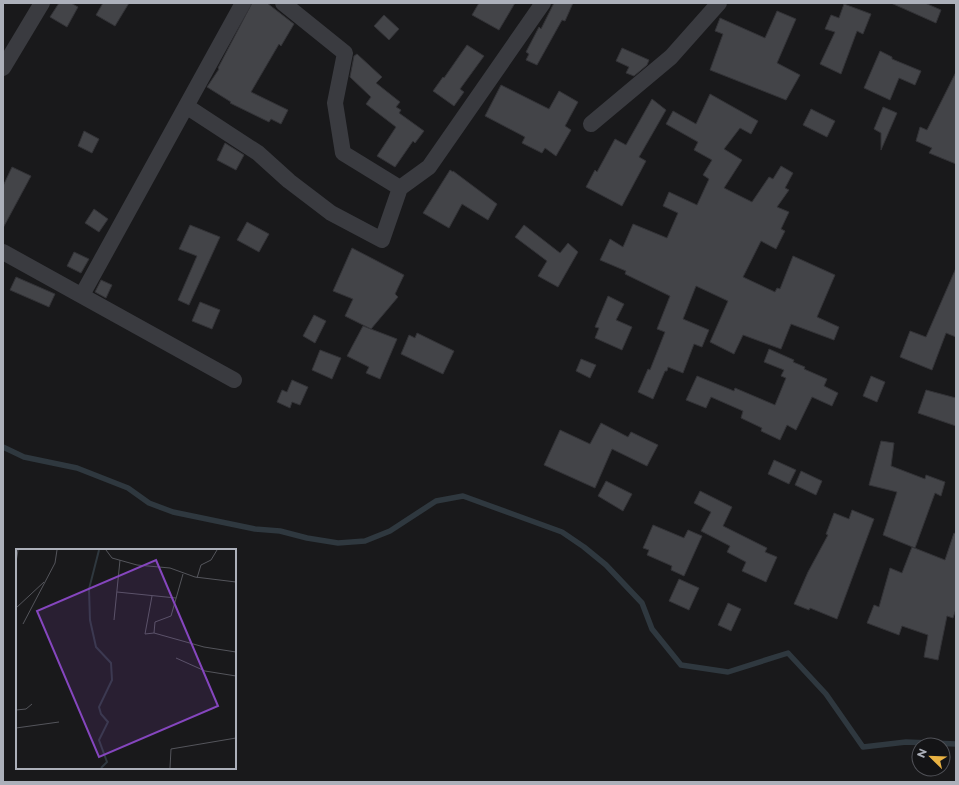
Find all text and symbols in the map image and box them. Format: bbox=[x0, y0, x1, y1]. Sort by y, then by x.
inset map bbox=[16, 549, 236, 769]
north arrow bbox=[911, 737, 951, 777]
text: N bbox=[914, 746, 930, 760]

